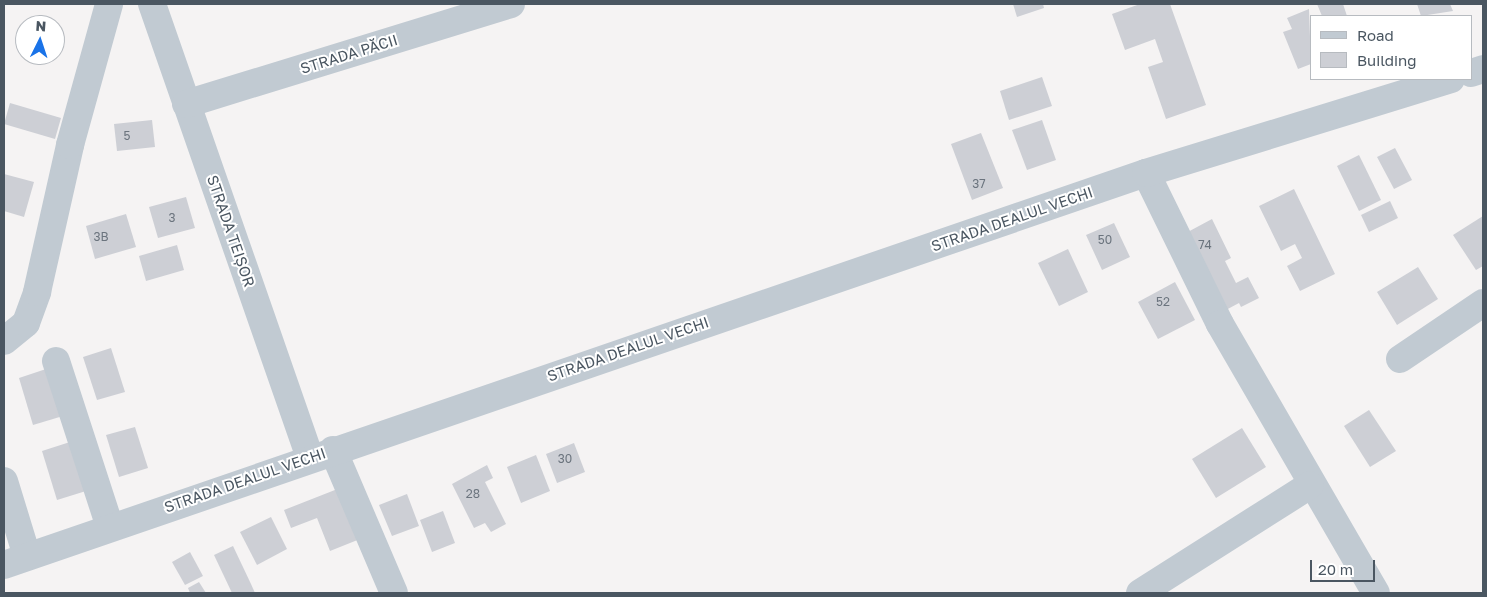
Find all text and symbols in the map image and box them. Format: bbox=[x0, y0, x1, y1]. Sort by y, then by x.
north arrow bbox=[15, 15, 65, 65]
legend bbox=[1310, 15, 1472, 80]
text: N bbox=[35, 17, 47, 34]
text: Road bbox=[1357, 26, 1394, 44]
street label: STRADA PĂCII bbox=[298, 31, 400, 77]
text: Building bbox=[1357, 51, 1417, 69]
house number: 5 bbox=[124, 129, 130, 143]
street label: STRADA TEIȘOR bbox=[203, 173, 259, 289]
house number: 37 bbox=[972, 177, 986, 191]
street label: STRADA DEALUL VECHI bbox=[929, 183, 1095, 255]
house number: 3 bbox=[168, 211, 176, 225]
house number: 3B bbox=[93, 230, 109, 244]
house number: 50 bbox=[1098, 233, 1112, 247]
house number: 74 bbox=[1198, 238, 1212, 252]
house number: 52 bbox=[1156, 295, 1170, 309]
street label: STRADA DEALUL VECHI bbox=[545, 313, 711, 385]
street label: STRADA DEALUL VECHI bbox=[162, 444, 328, 516]
house number: 30 bbox=[558, 452, 572, 466]
house number: 28 bbox=[466, 487, 480, 501]
scale bar bbox=[1312, 550, 1377, 582]
text: 20 m bbox=[1318, 560, 1353, 578]

